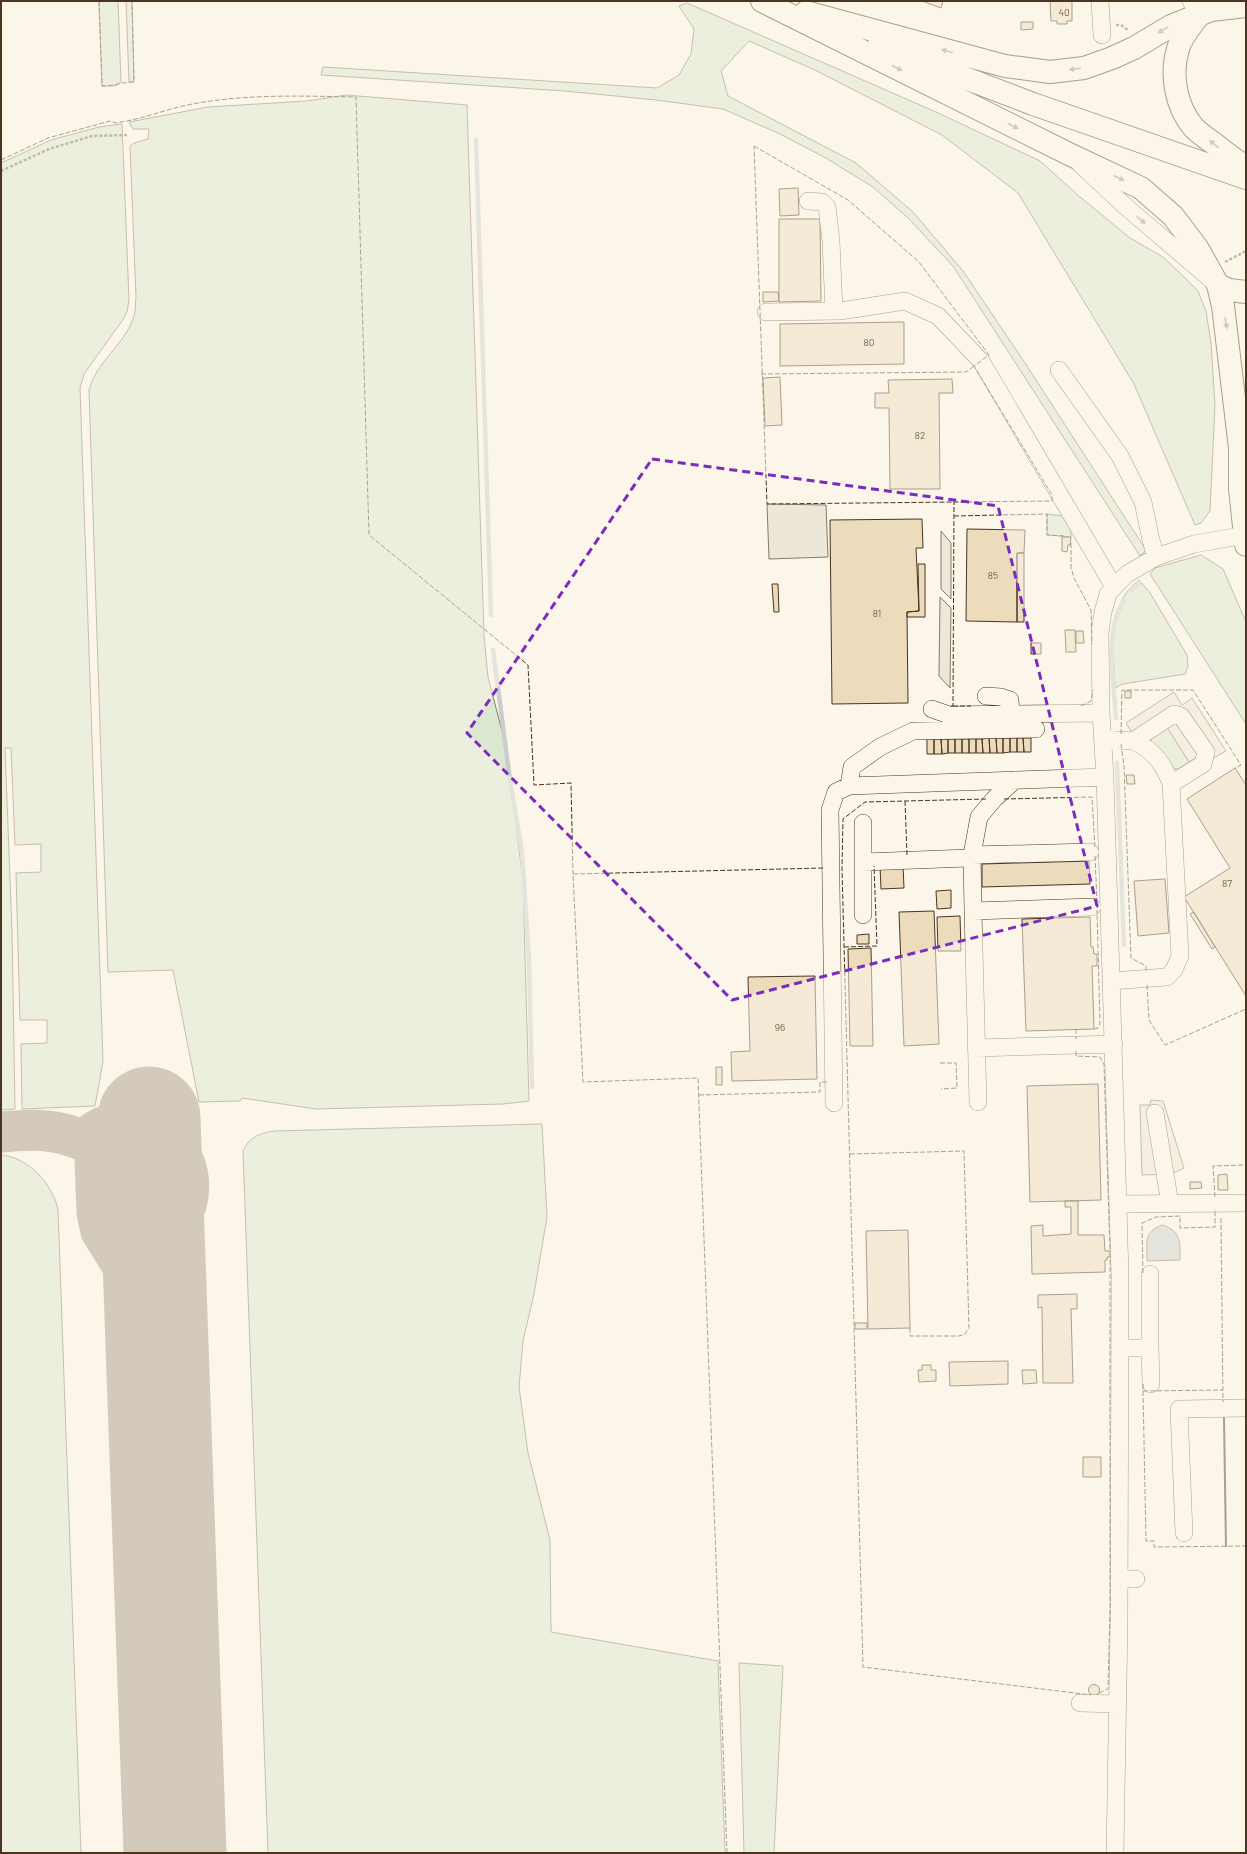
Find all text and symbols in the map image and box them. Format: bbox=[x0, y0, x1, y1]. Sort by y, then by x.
house number: 40 bbox=[1058, 6, 1070, 18]
one-way arrow bbox=[1157, 27, 1169, 34]
one-way arrow bbox=[941, 48, 953, 54]
one-way arrow bbox=[891, 65, 903, 72]
one-way arrow bbox=[1069, 66, 1081, 72]
one-way arrow bbox=[1008, 123, 1019, 130]
one-way arrow bbox=[1209, 140, 1220, 148]
one-way arrow bbox=[1113, 175, 1125, 181]
one-way arrow bbox=[1136, 215, 1146, 224]
one-way arrow bbox=[1223, 317, 1229, 329]
house number: 80 bbox=[864, 336, 874, 348]
house number: 82 bbox=[915, 429, 925, 441]
house number: 85 bbox=[988, 569, 998, 581]
house number: 81 bbox=[873, 607, 881, 619]
house number: 87 bbox=[1222, 877, 1232, 889]
house number: 96 bbox=[775, 1021, 785, 1033]

